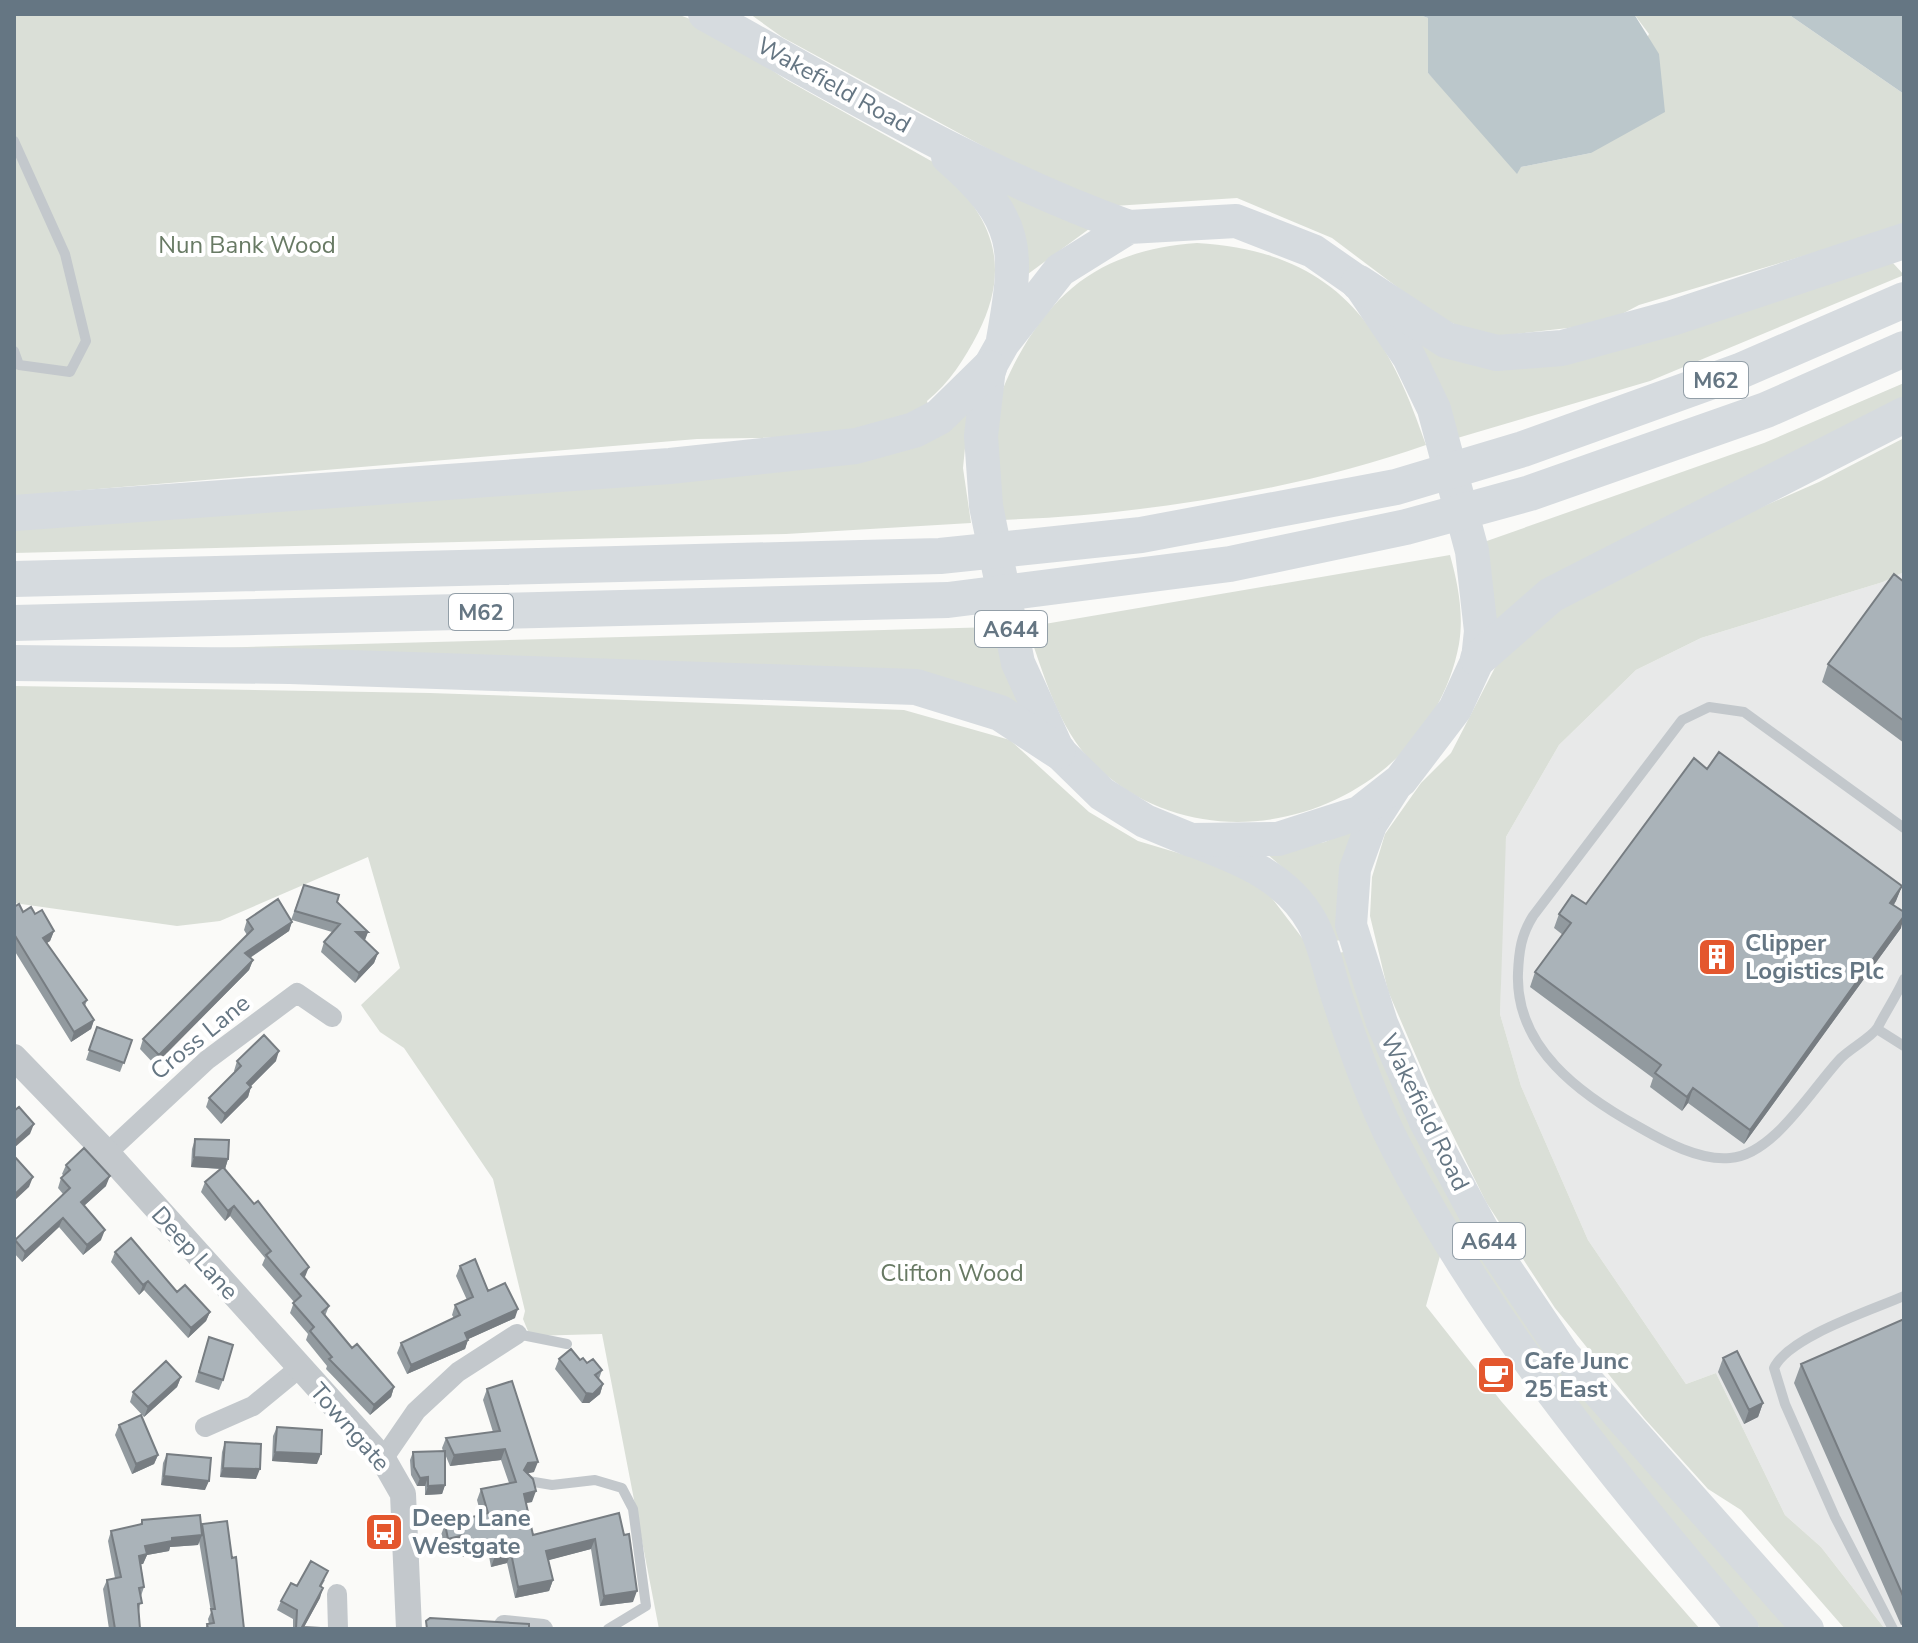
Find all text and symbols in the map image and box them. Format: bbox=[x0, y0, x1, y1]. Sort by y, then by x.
street label: Wakefield Road bbox=[751, 29, 917, 141]
park label: Nun Bank Wood bbox=[158, 229, 336, 261]
road number: M62 bbox=[1684, 362, 1748, 398]
road number: M62 bbox=[449, 594, 513, 630]
road number: A644 bbox=[975, 611, 1047, 647]
place label: Clipper Logistics Plc bbox=[1745, 927, 1884, 987]
building icon: Clipper Logistics Plc bbox=[1696, 936, 1738, 978]
street label: Cross Lane bbox=[144, 987, 256, 1087]
street label: Wakefield Road bbox=[1373, 1028, 1477, 1196]
street label: Deep Lane bbox=[144, 1199, 246, 1307]
road number: A644 bbox=[1453, 1223, 1525, 1259]
park label: Clifton Wood bbox=[880, 1257, 1024, 1289]
place label: Cafe Junc 25 East bbox=[1524, 1345, 1629, 1405]
cafe icon: Cafe Junc 25 East bbox=[1475, 1354, 1517, 1396]
street label: Towngate bbox=[303, 1376, 397, 1478]
place label: Deep Lane Westgate bbox=[412, 1502, 531, 1562]
bus stop icon: Deep Lane Westgate bbox=[363, 1511, 405, 1553]

